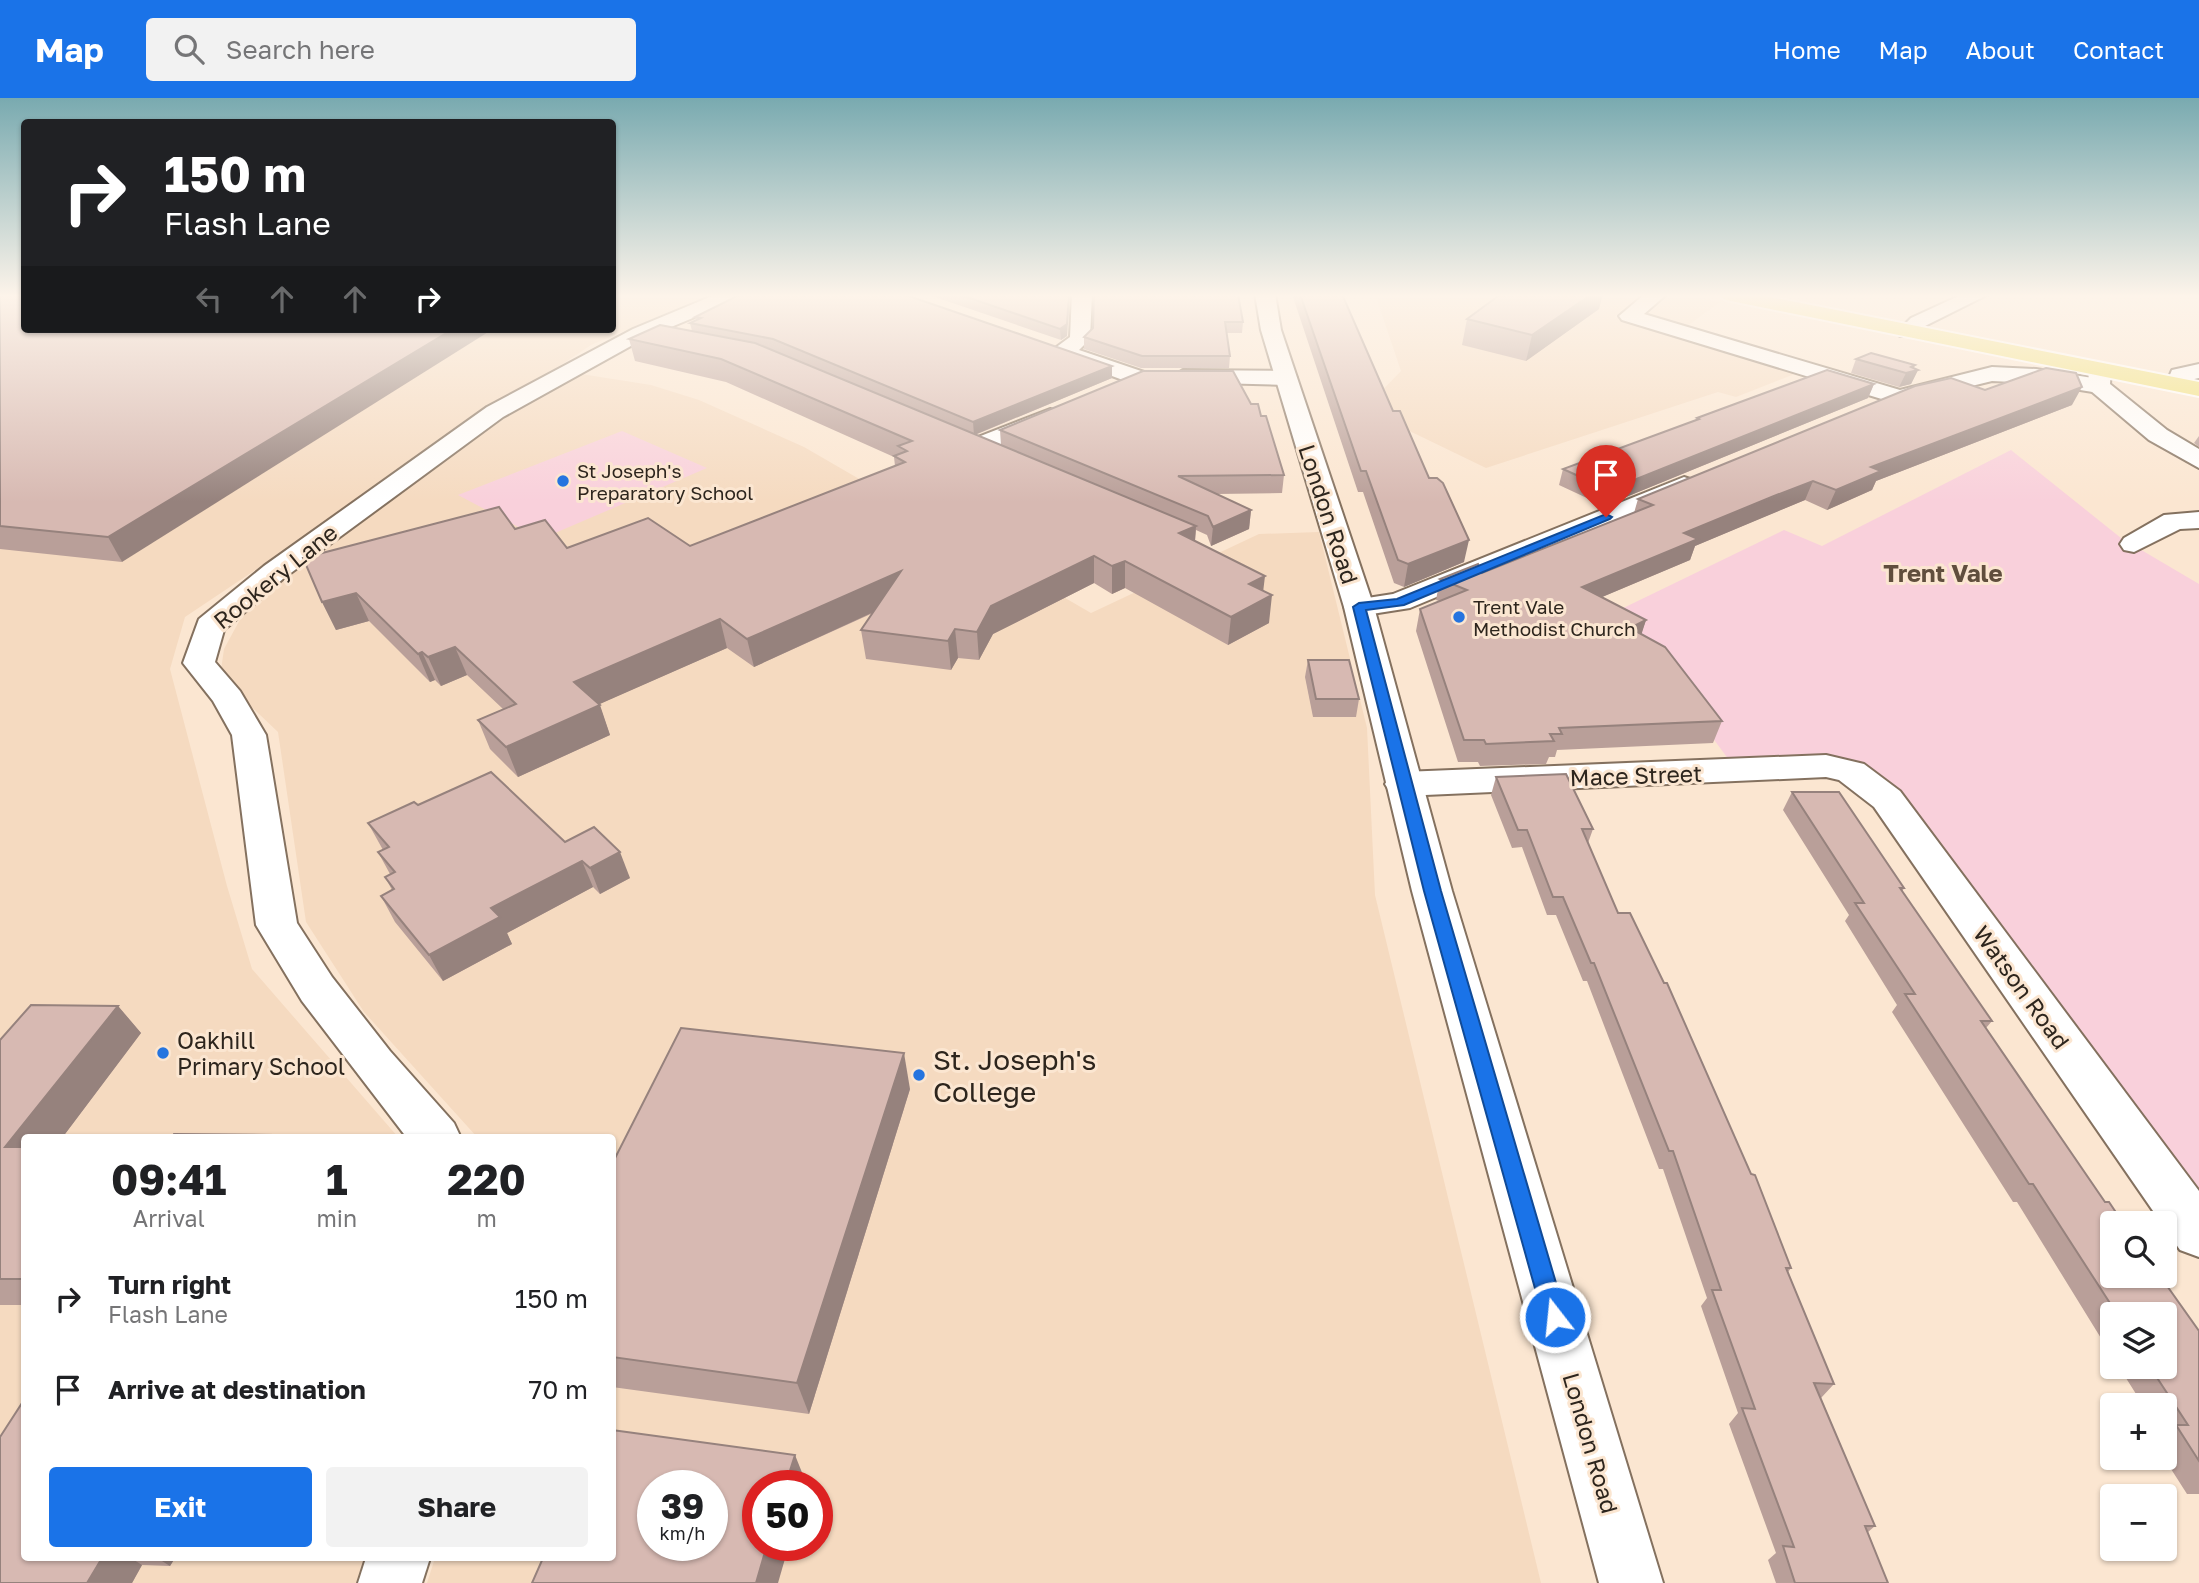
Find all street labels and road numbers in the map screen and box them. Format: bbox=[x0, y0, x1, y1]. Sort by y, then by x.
street label: London Road bbox=[1293, 441, 1365, 587]
street label: Rookery Lane bbox=[208, 518, 342, 634]
street label: Mace Street bbox=[1569, 759, 1703, 791]
street label: Watson Road bbox=[1968, 920, 2076, 1054]
street label: London Road bbox=[1558, 1369, 1624, 1517]

